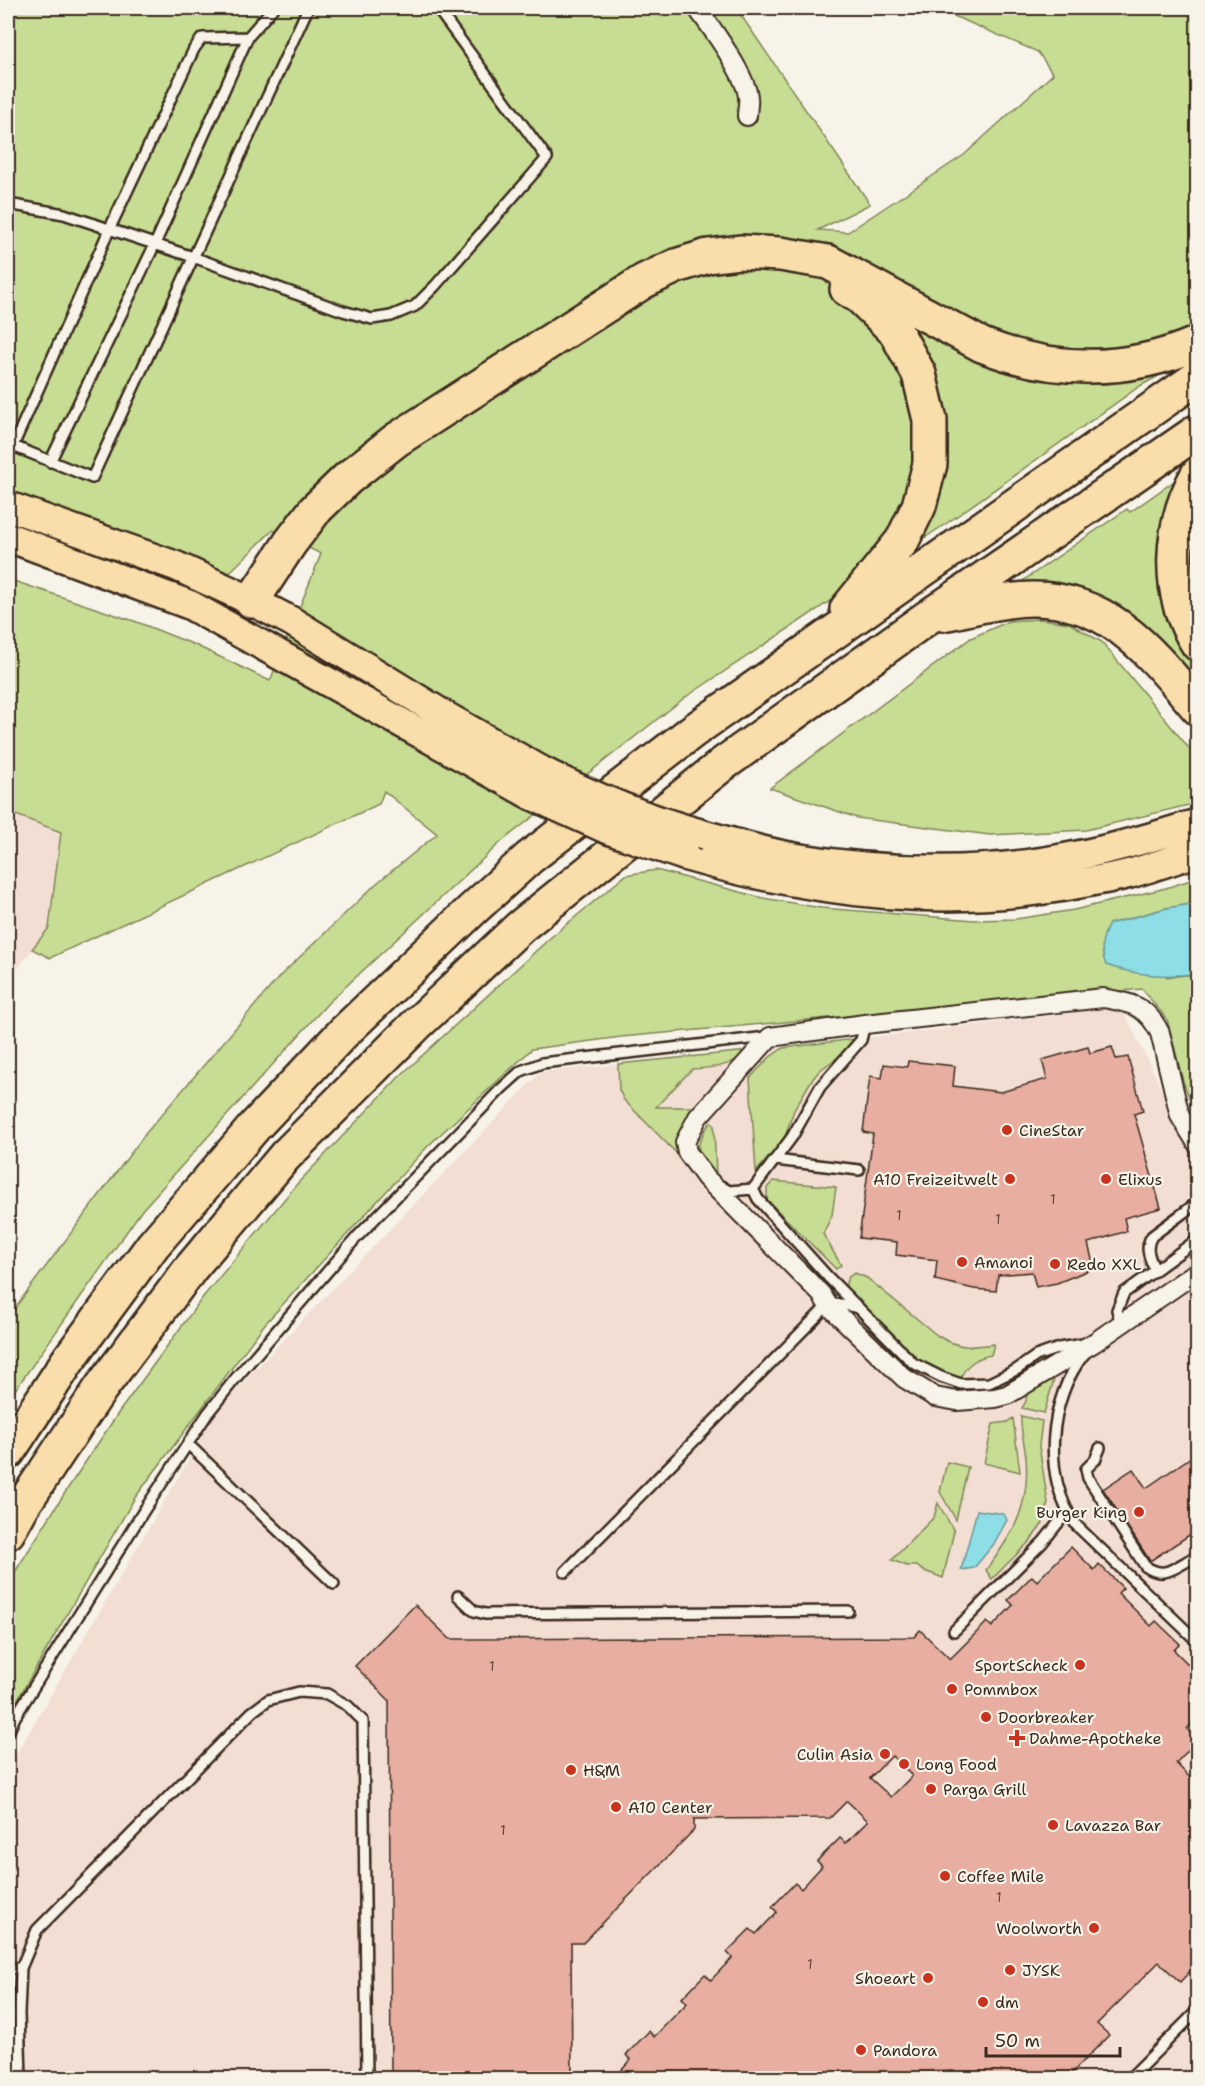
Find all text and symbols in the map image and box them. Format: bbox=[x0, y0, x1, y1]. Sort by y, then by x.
place label: CineStar bbox=[1019, 1120, 1084, 1141]
marker: CineStar bbox=[1000, 1123, 1014, 1137]
place label: A10 Freizeitwelt bbox=[873, 1169, 998, 1190]
place label: Elixus bbox=[1118, 1169, 1162, 1190]
marker: A10 Freizeitwelt bbox=[1003, 1172, 1017, 1186]
marker: Elixus bbox=[1099, 1172, 1113, 1186]
house number: 1 bbox=[1050, 1190, 1056, 1208]
house number: 1 bbox=[896, 1206, 902, 1224]
house number: 1 bbox=[995, 1210, 1001, 1228]
place label: Amanoi bbox=[974, 1252, 1033, 1273]
place label: Redo XXL bbox=[1067, 1254, 1141, 1275]
marker: Amanoi bbox=[955, 1255, 969, 1269]
marker: Redo XXL bbox=[1048, 1257, 1062, 1271]
place label: Burger King bbox=[1036, 1502, 1127, 1523]
marker: Burger King bbox=[1132, 1505, 1146, 1519]
place label: SportScheck bbox=[975, 1655, 1068, 1676]
house number: 1 bbox=[489, 1657, 495, 1675]
marker: SportScheck bbox=[1073, 1658, 1087, 1672]
place label: Pommbox bbox=[964, 1679, 1037, 1700]
marker: Pommbox bbox=[945, 1682, 959, 1696]
place label: Doorbreaker bbox=[998, 1707, 1094, 1728]
marker: Doorbreaker bbox=[979, 1710, 993, 1724]
place label: Dahme-Apotheke bbox=[1029, 1728, 1161, 1749]
marker: Dahme-Apotheke bbox=[1010, 1731, 1024, 1745]
place label: Culin Asia bbox=[797, 1744, 873, 1765]
marker: Culin Asia bbox=[878, 1747, 892, 1761]
place label: Long Food bbox=[916, 1754, 997, 1775]
marker: Long Food bbox=[897, 1757, 911, 1771]
place label: H&M bbox=[583, 1760, 620, 1781]
marker: H&M bbox=[564, 1763, 578, 1777]
place label: Parga Grill bbox=[943, 1779, 1027, 1800]
marker: Parga Grill bbox=[924, 1782, 938, 1796]
place label: A10 Center bbox=[628, 1797, 713, 1818]
marker: A10 Center bbox=[609, 1800, 623, 1814]
place label: Lavazza Bar bbox=[1065, 1815, 1161, 1836]
marker: Lavazza Bar bbox=[1046, 1818, 1060, 1832]
house number: 1 bbox=[500, 1821, 506, 1839]
place label: Coffee Mile bbox=[957, 1866, 1044, 1887]
marker: Coffee Mile bbox=[938, 1869, 952, 1883]
house number: 1 bbox=[996, 1888, 1002, 1906]
place label: Woolworth bbox=[996, 1918, 1082, 1939]
marker: Woolworth bbox=[1087, 1921, 1101, 1935]
house number: 1 bbox=[807, 1955, 813, 1973]
place label: JYSK bbox=[1022, 1960, 1061, 1981]
marker: JYSK bbox=[1003, 1963, 1017, 1977]
place label: Shoeart bbox=[855, 1968, 916, 1989]
marker: Shoeart bbox=[921, 1971, 935, 1985]
place label: dm bbox=[995, 1992, 1019, 2013]
marker: dm bbox=[976, 1995, 990, 2009]
scale bar bbox=[986, 2020, 1120, 2058]
text: 50 m bbox=[995, 2029, 1040, 2053]
place label: Pandora bbox=[873, 2040, 937, 2061]
marker: Pandora bbox=[854, 2043, 868, 2057]

